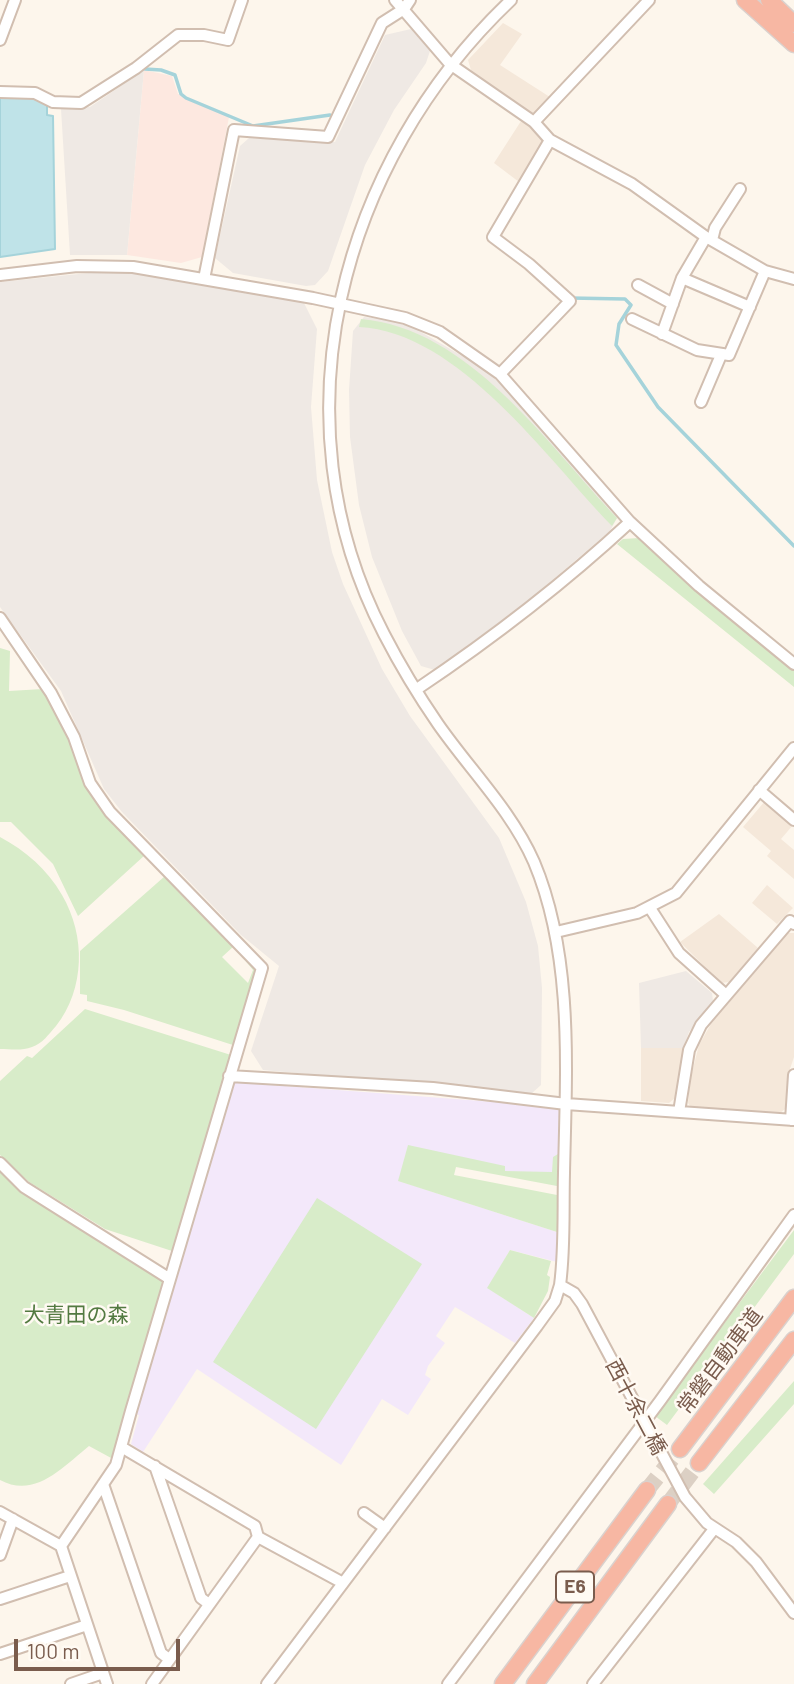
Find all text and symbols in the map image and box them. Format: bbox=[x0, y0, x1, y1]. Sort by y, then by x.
park label: 大青田の森 bbox=[24, 1302, 128, 1328]
street label: 常磐自動車道 bbox=[672, 1303, 768, 1419]
street label: 西十余二橋 bbox=[600, 1355, 672, 1459]
road number: E6 bbox=[556, 1572, 594, 1602]
scale bar bbox=[18, 1624, 184, 1668]
text: 100 m bbox=[27, 1638, 80, 1663]

